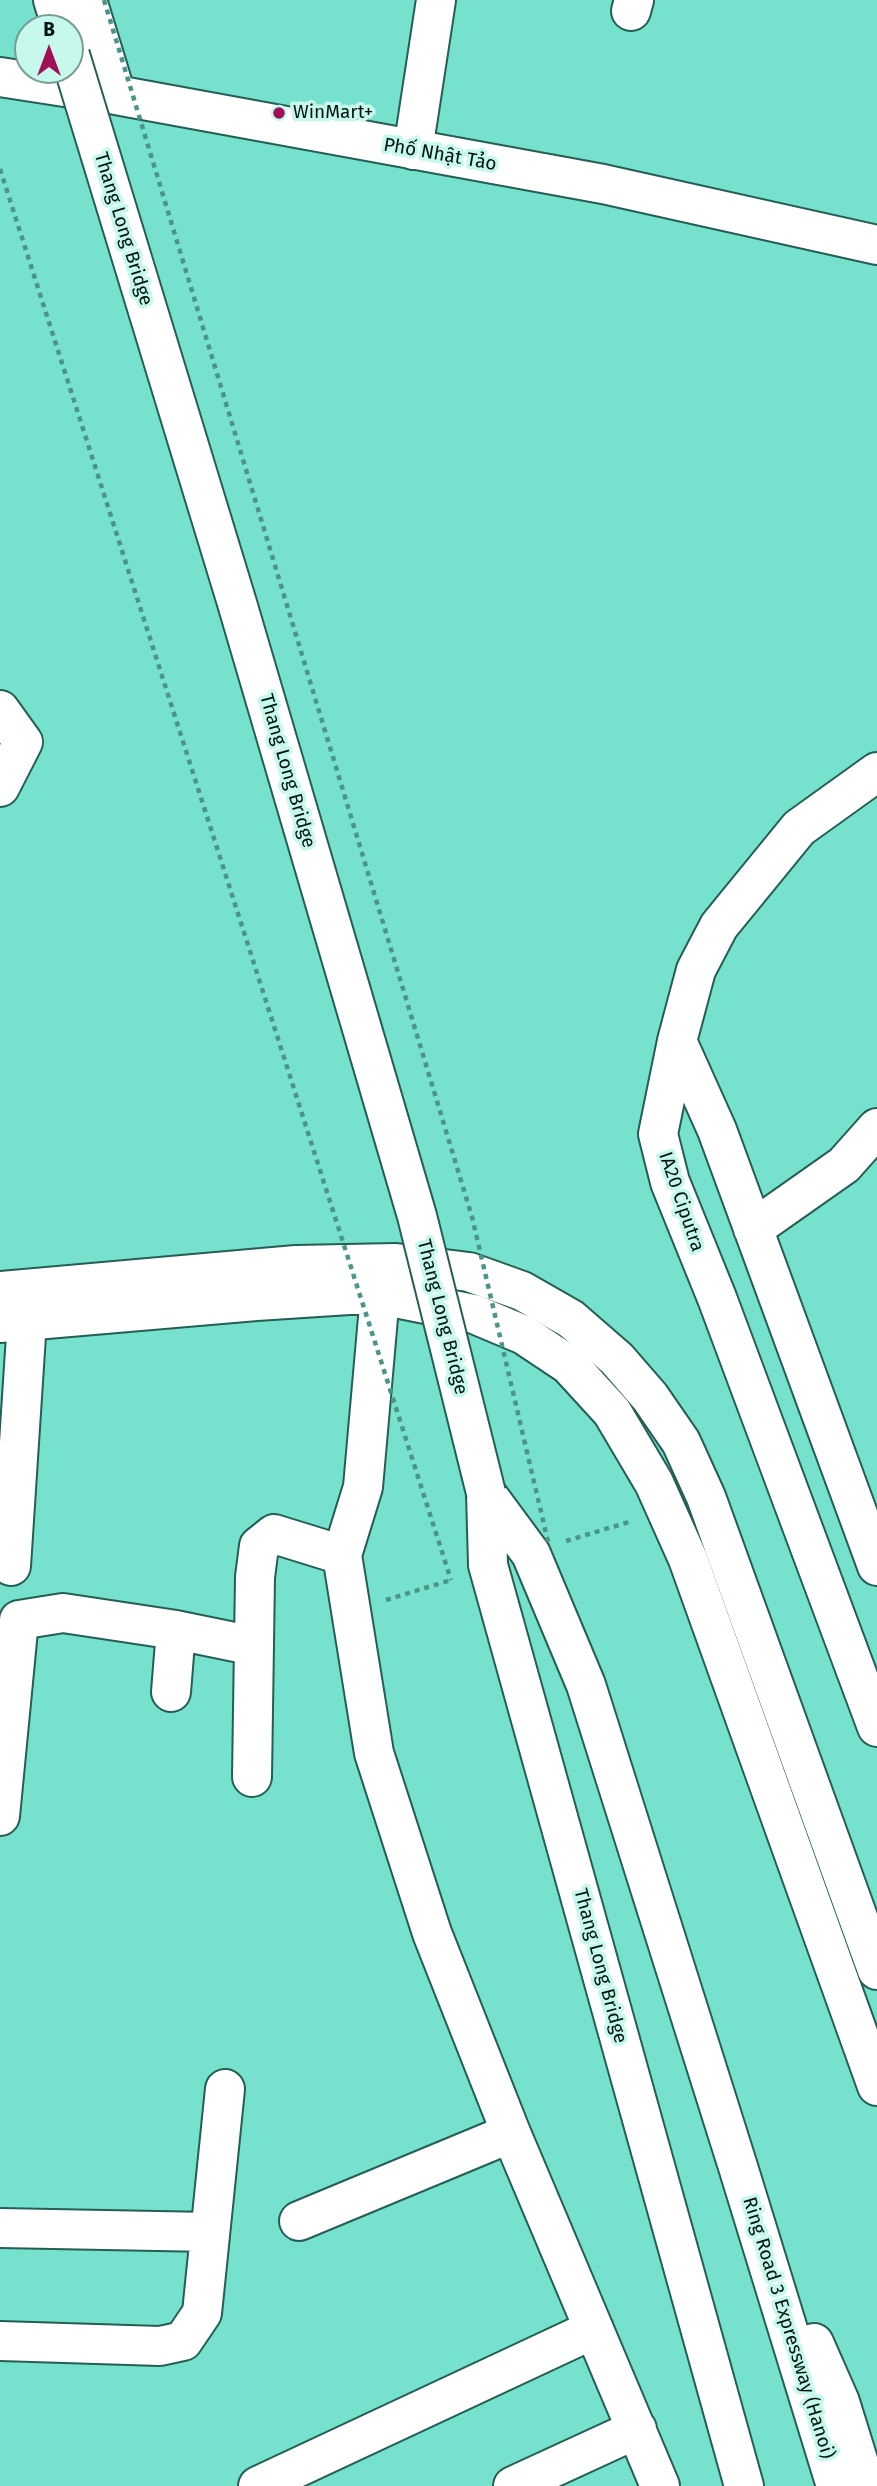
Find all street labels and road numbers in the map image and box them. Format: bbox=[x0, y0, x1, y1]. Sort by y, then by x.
street label: Phố Nhật Tảo bbox=[382, 134, 498, 176]
street label: Thang Long Bridge bbox=[89, 150, 157, 308]
street label: Thang Long Bridge bbox=[254, 691, 320, 851]
street label: IA20 Ciputra bbox=[653, 1149, 709, 1255]
street label: Thang Long Bridge bbox=[412, 1237, 472, 1397]
street label: Thang Long Bridge bbox=[568, 1886, 632, 2046]
street label: Ring Road 3 Expressway (Hanoi) bbox=[737, 2194, 839, 2462]

